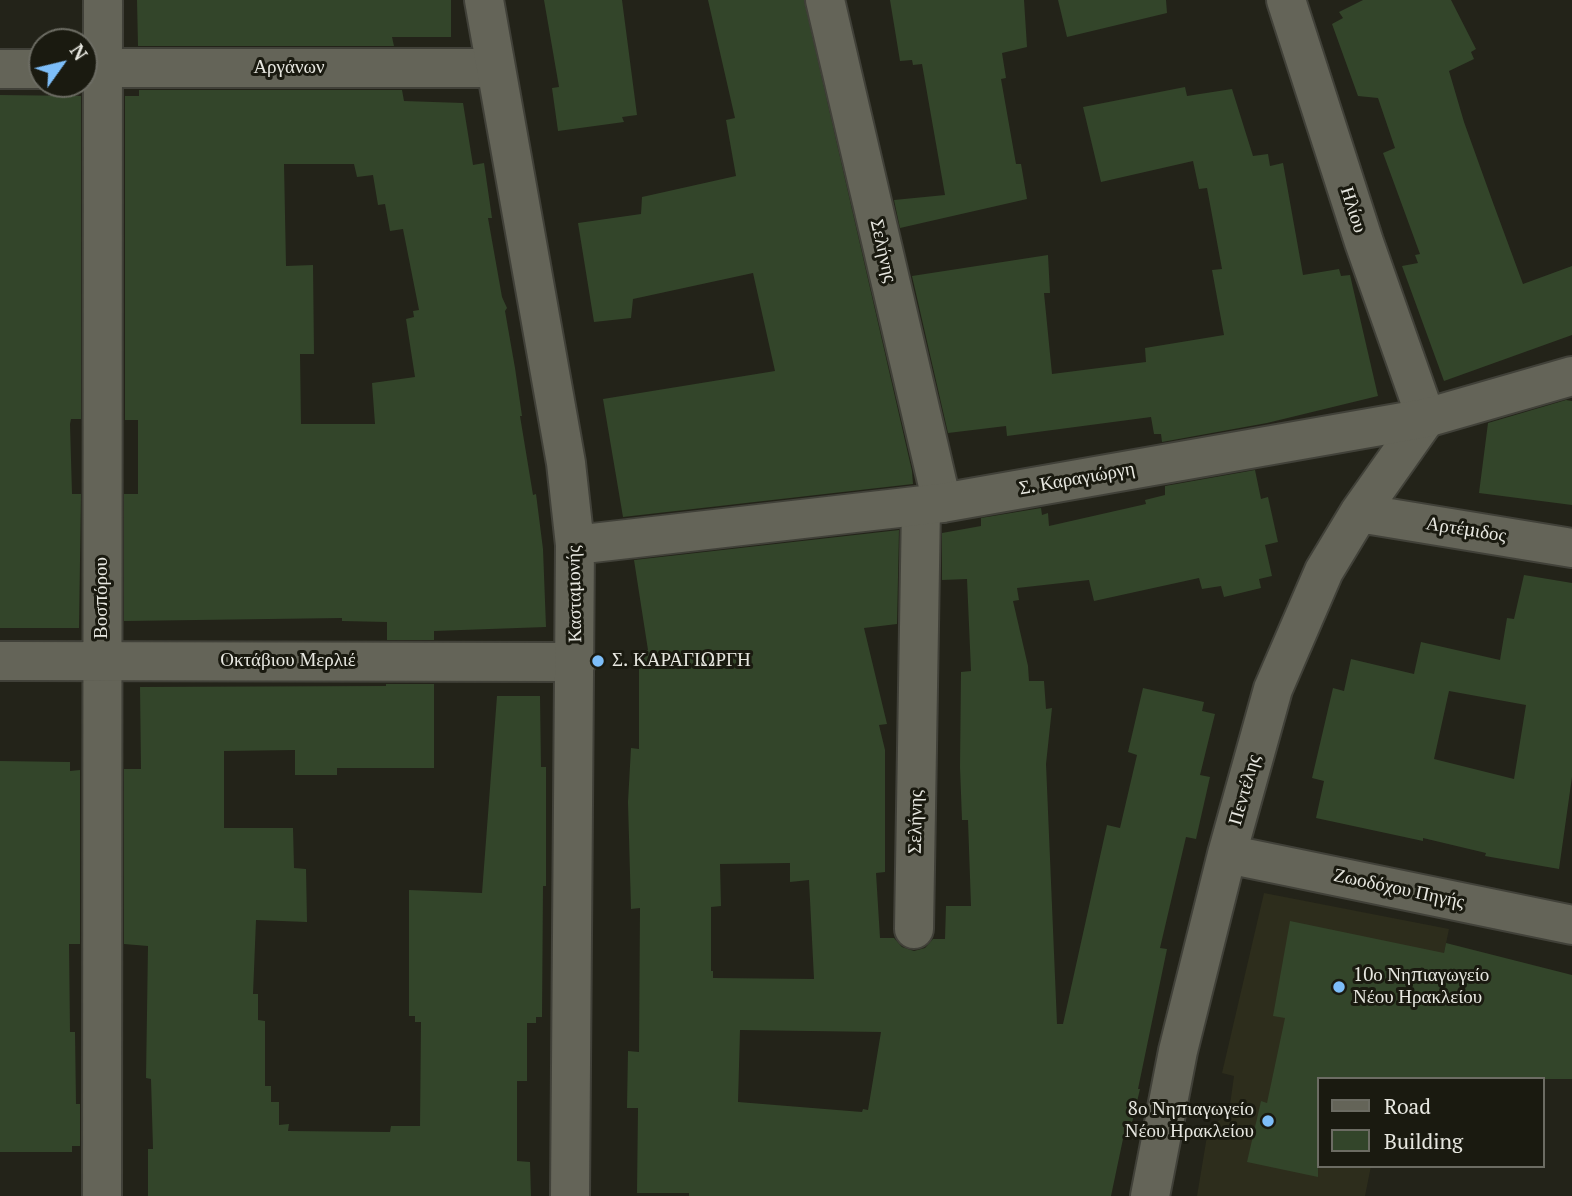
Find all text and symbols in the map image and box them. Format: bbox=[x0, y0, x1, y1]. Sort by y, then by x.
north arrow bbox=[28, 28, 98, 98]
text: N bbox=[65, 39, 94, 65]
street label: Αργάνων bbox=[253, 57, 325, 79]
street label: Ηλίου bbox=[1335, 184, 1371, 236]
street label: Σελήνης bbox=[865, 217, 901, 285]
street label: Σ. Καραγιώργη bbox=[1017, 458, 1137, 500]
street label: Αρτέμιδος bbox=[1424, 512, 1508, 548]
street label: Κασταμονής bbox=[563, 545, 587, 643]
street label: Βοσπόρου bbox=[91, 557, 113, 639]
street label: Οκτάβιου Μερλιέ bbox=[220, 650, 356, 672]
place label: Σ. ΚΑΡΑΓΙΩΡΓΗ bbox=[612, 650, 751, 672]
marker: Σ. ΚΑΡΑΓΙΩΡΓΗ bbox=[590, 653, 606, 669]
street label: Πεντέλης bbox=[1224, 752, 1266, 828]
street label: Σελήνης bbox=[904, 790, 928, 854]
street label: Ζωοδόχου Πηγής bbox=[1332, 864, 1466, 914]
place label: 10ο Νηπιαγωγείο Νέου Ηρακλείου bbox=[1353, 965, 1489, 1009]
marker: 10ο Νηπιαγωγείο Νέου Ηρακλείου bbox=[1331, 979, 1347, 995]
legend bbox=[1316, 1077, 1544, 1168]
text: Road bbox=[1384, 1092, 1431, 1120]
place label: 8ο Νηπιαγωγείο Νέου Ηρακλείου bbox=[1125, 1099, 1254, 1143]
marker: 8ο Νηπιαγωγείο Νέου Ηρακλείου bbox=[1260, 1113, 1276, 1129]
text: Building bbox=[1384, 1127, 1463, 1155]

